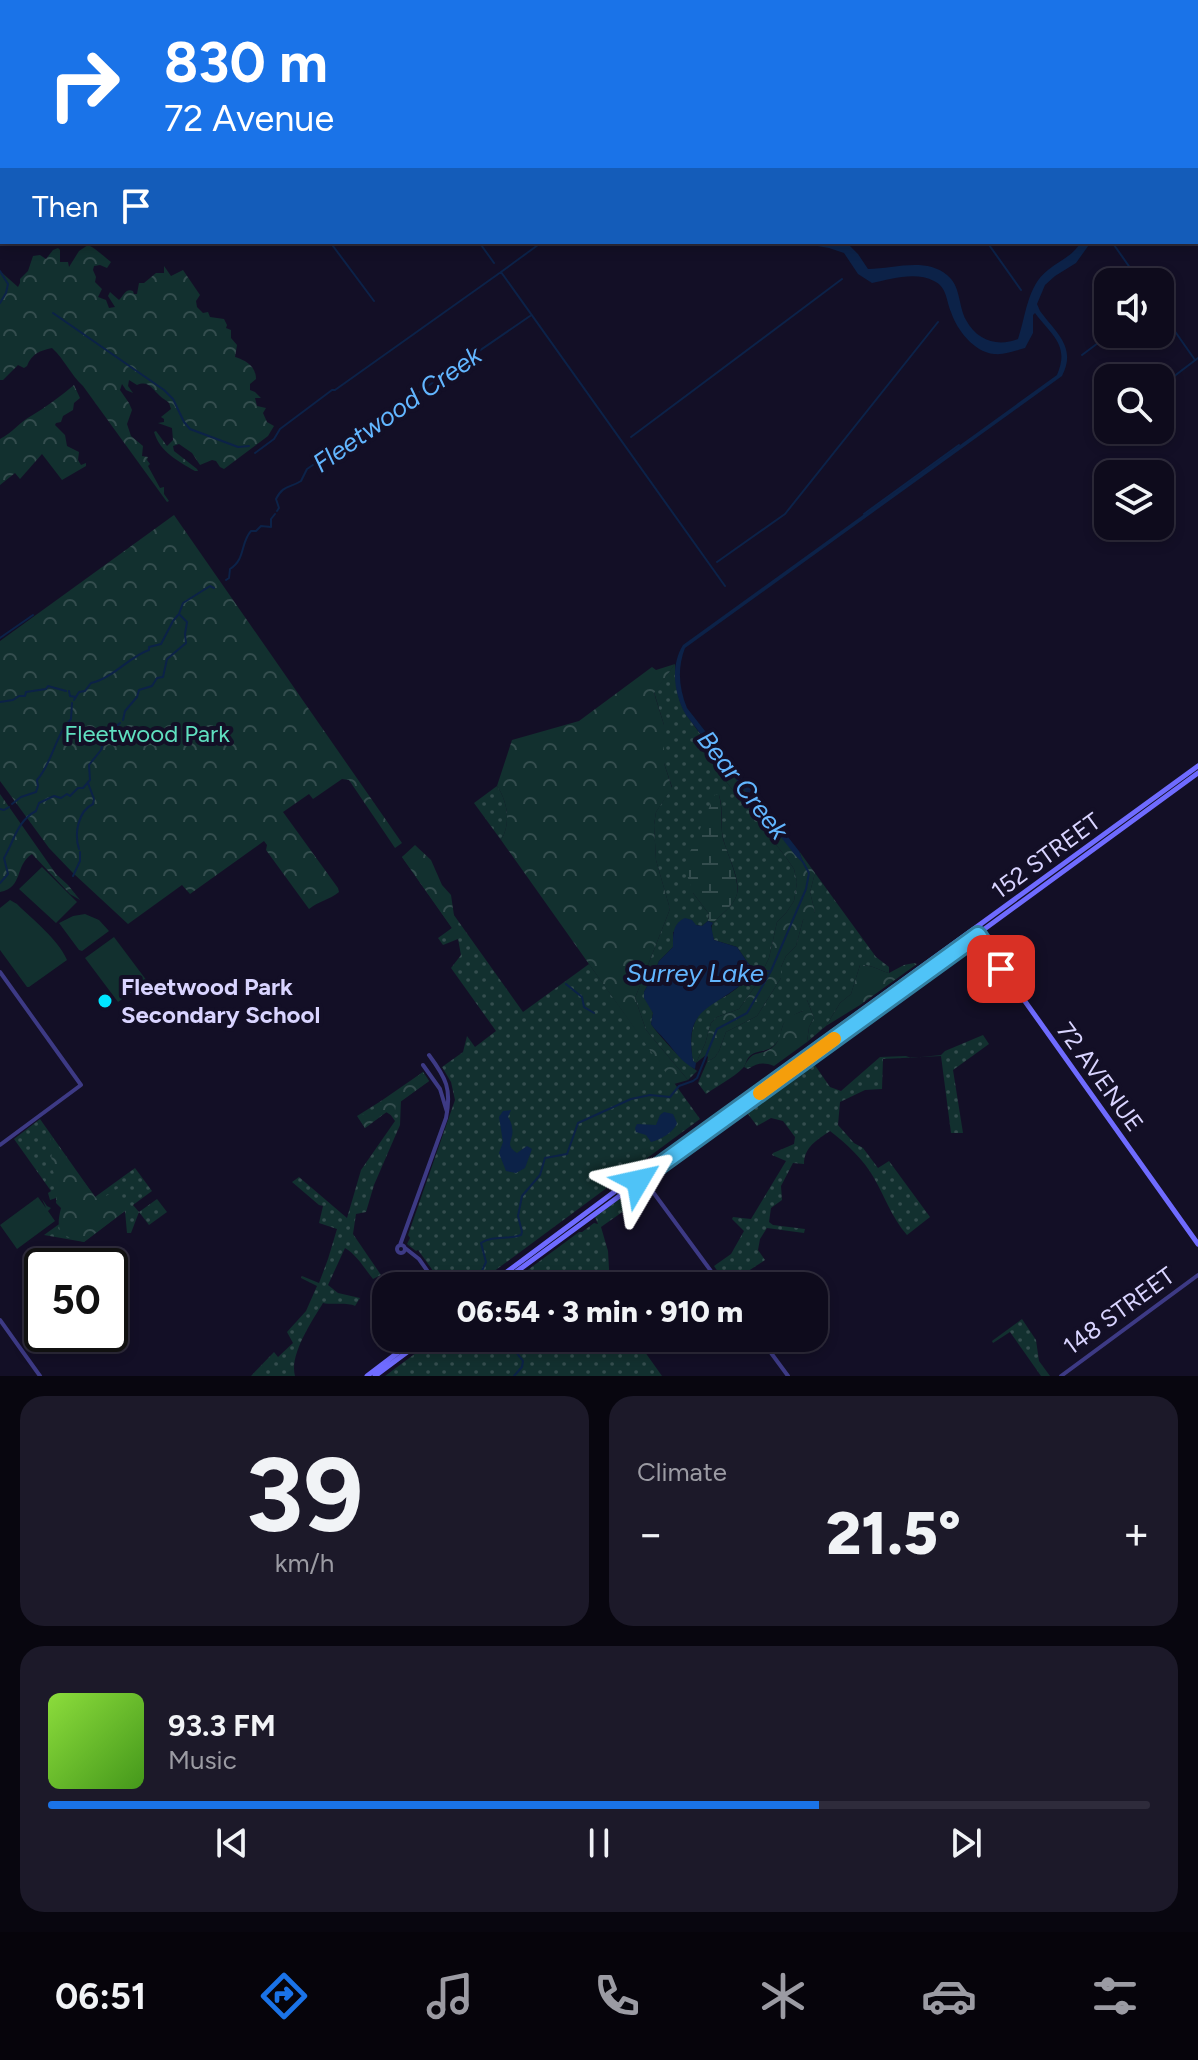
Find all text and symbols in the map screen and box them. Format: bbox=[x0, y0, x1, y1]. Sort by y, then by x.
text: 830 m bbox=[164, 29, 328, 96]
icon: right bbox=[32, 32, 136, 136]
text: 72 Avenue bbox=[164, 97, 334, 140]
icon: arrive bbox=[114, 184, 158, 228]
text: Then bbox=[32, 188, 98, 225]
map controls bbox=[1094, 268, 1174, 540]
button: sound bbox=[1094, 268, 1174, 348]
water label: Fleetwood Creek bbox=[306, 338, 489, 479]
button: search bbox=[1094, 364, 1174, 444]
button: layers bbox=[1094, 460, 1174, 540]
park label: Fleetwood Park bbox=[64, 719, 230, 748]
water label: Bear Creek bbox=[691, 724, 796, 847]
street label: 152 STREET bbox=[986, 806, 1106, 905]
pin bbox=[967, 935, 1035, 1003]
icon: arrive bbox=[979, 947, 1023, 991]
water label: Surrey Lake bbox=[626, 957, 764, 989]
place label: Fleetwood Park Secondary School bbox=[121, 972, 320, 1029]
marker: Fleetwood Park Secondary School bbox=[96, 992, 114, 1010]
street label: 72 AVENUE bbox=[1051, 1016, 1150, 1137]
position arrow bbox=[596, 1139, 680, 1223]
speed limit sign: 50 bbox=[24, 1248, 128, 1352]
street label: 148 STREET bbox=[1058, 1261, 1180, 1361]
text: 06:54 · 3 min · 910 m bbox=[457, 1293, 743, 1330]
text: 39 bbox=[245, 1432, 364, 1557]
text: Climate bbox=[637, 1456, 727, 1488]
text: 21.5° bbox=[826, 1497, 961, 1569]
text: − bbox=[637, 1507, 664, 1560]
text: + bbox=[1123, 1507, 1150, 1560]
text: km/h bbox=[275, 1547, 334, 1579]
text: 93.3 FM bbox=[168, 1707, 276, 1744]
text: Music bbox=[168, 1744, 237, 1776]
icon: previous bbox=[210, 1821, 254, 1865]
icon: pause bbox=[577, 1821, 621, 1865]
icon: next bbox=[944, 1821, 988, 1865]
icon: directions bbox=[256, 1968, 312, 2024]
icon: music bbox=[422, 1968, 478, 2024]
icon: phone bbox=[589, 1968, 645, 2024]
icon: climate bbox=[755, 1968, 811, 2024]
icon: car bbox=[921, 1968, 977, 2024]
icon: filters bbox=[1087, 1968, 1143, 2024]
text: 06:51 bbox=[55, 1975, 146, 2018]

